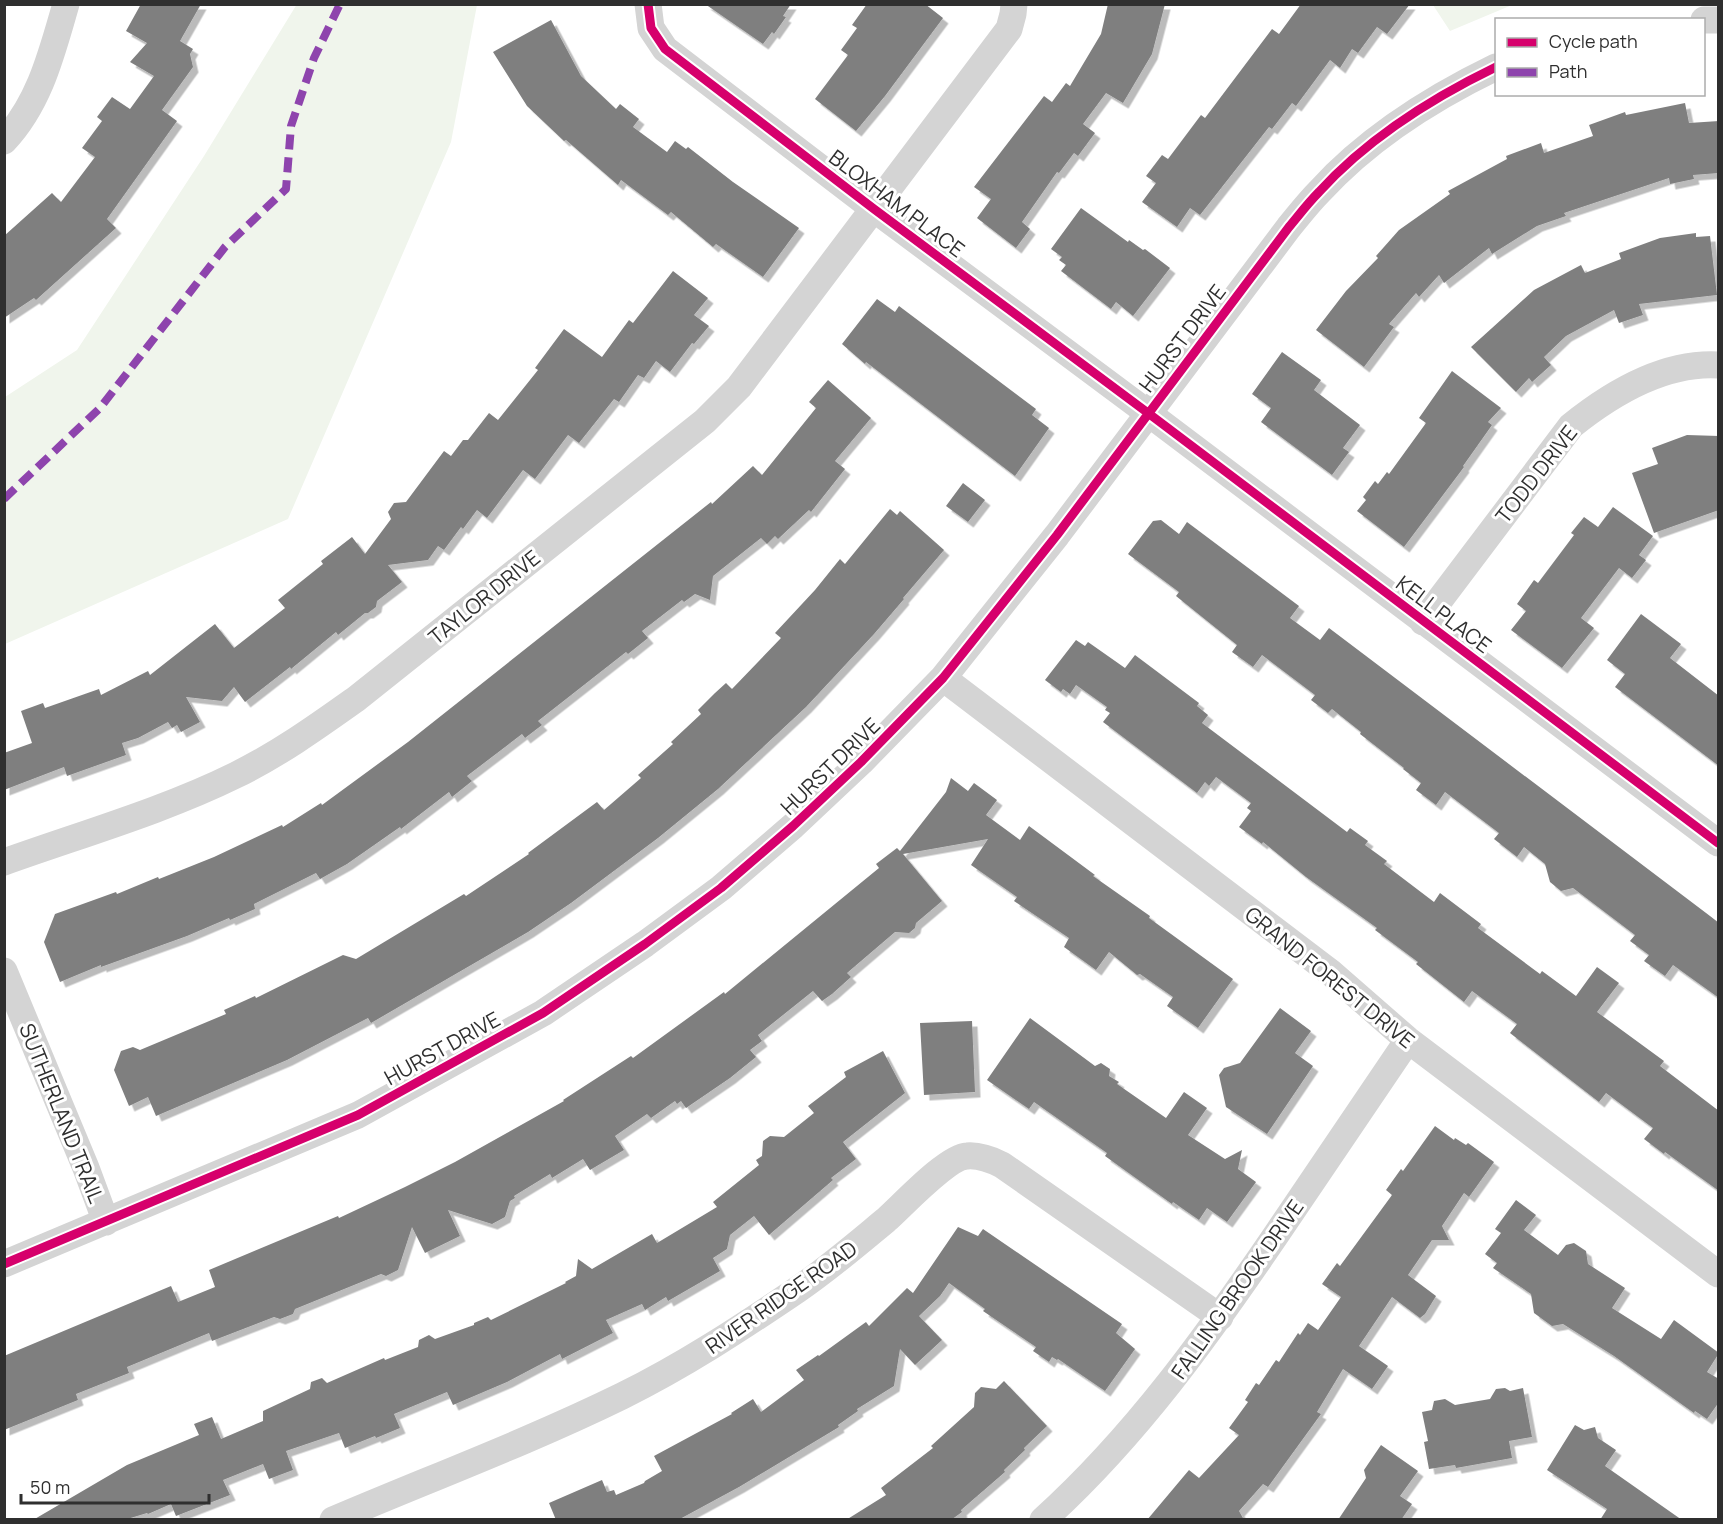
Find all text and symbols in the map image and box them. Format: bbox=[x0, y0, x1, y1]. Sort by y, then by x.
legend bbox=[1495, 18, 1705, 96]
text: Cycle path bbox=[1549, 29, 1638, 53]
text: Path bbox=[1549, 59, 1587, 83]
street label: BLOXHAM PLACE bbox=[824, 143, 970, 263]
street label: HURST DRIVE bbox=[1132, 278, 1232, 398]
street label: TODD DRIVE bbox=[1489, 419, 1583, 529]
street label: TAYLOR DRIVE bbox=[422, 543, 546, 651]
street label: KELL PLACE bbox=[1391, 569, 1497, 659]
street label: HURST DRIVE bbox=[774, 711, 886, 821]
street label: GRAND FOREST DRIVE bbox=[1239, 900, 1421, 1054]
street label: HURST DRIVE bbox=[379, 1005, 505, 1091]
street label: SUTHERLAND TRAIL bbox=[13, 1019, 111, 1207]
street label: FALLING BROOK DRIVE bbox=[1164, 1194, 1310, 1384]
street label: RIVER RIDGE ROAD bbox=[700, 1234, 862, 1360]
scale bar bbox=[21, 1467, 208, 1505]
text: 50 m bbox=[30, 1475, 70, 1499]

